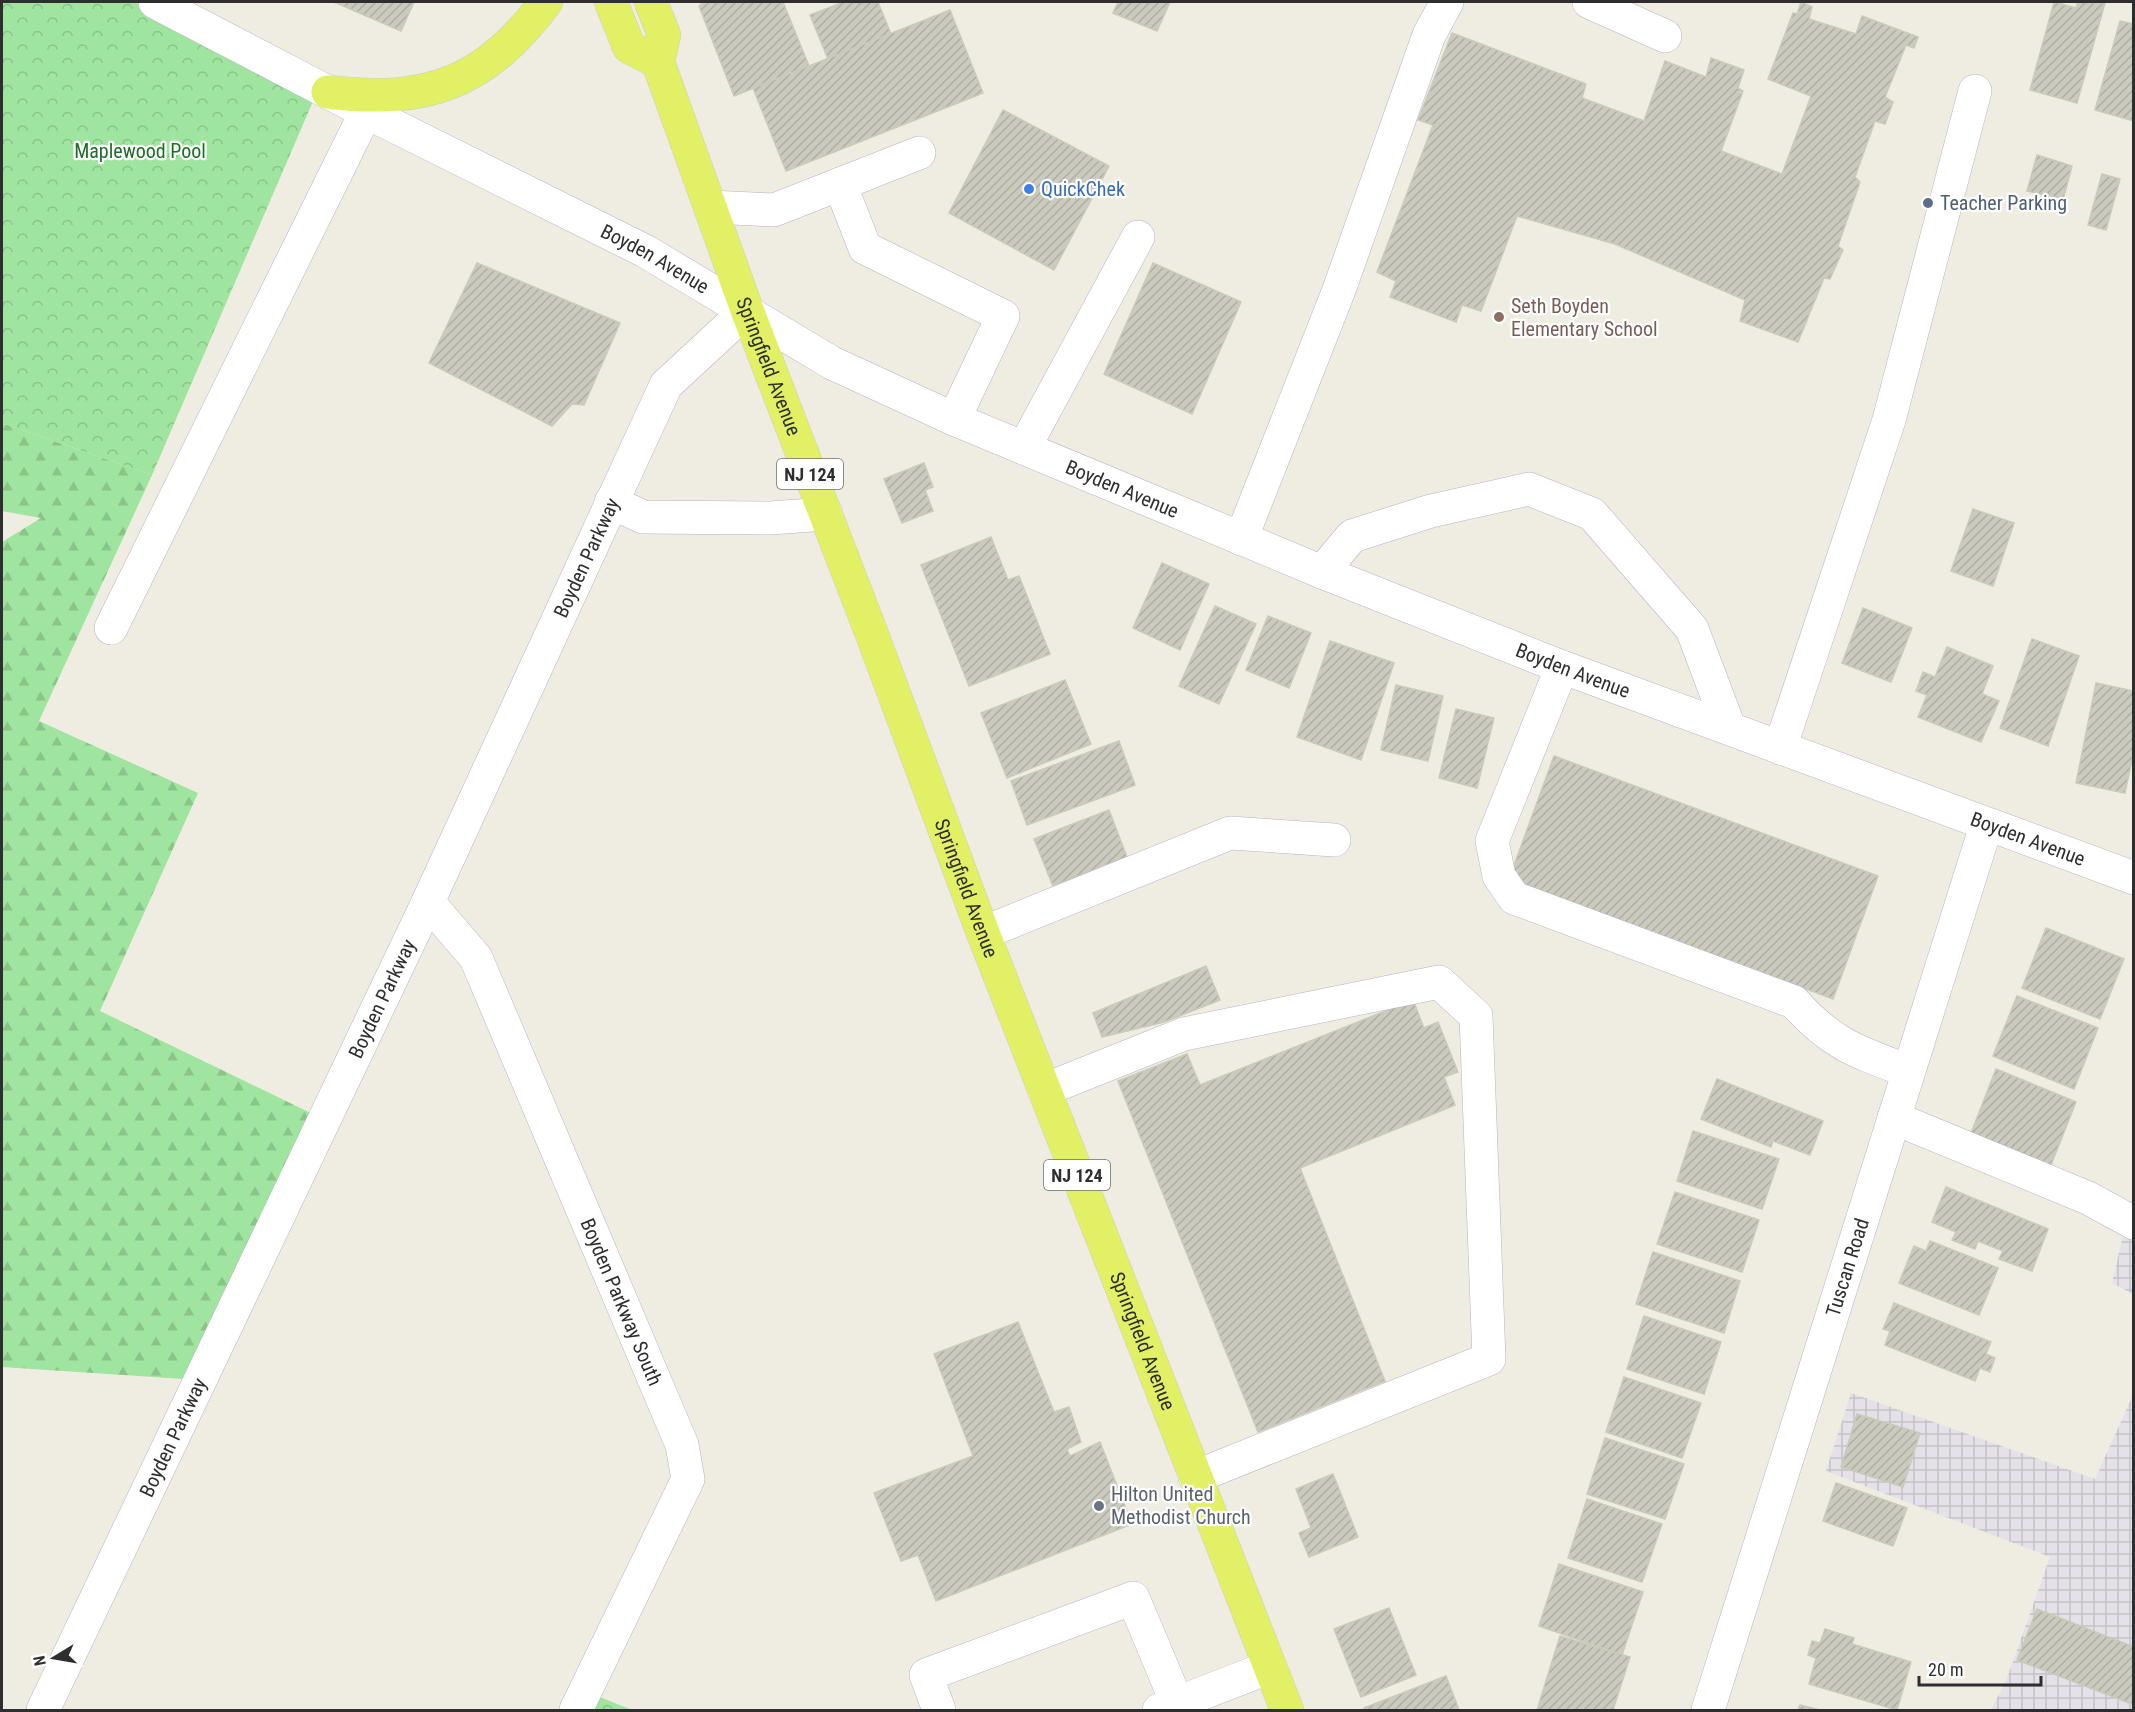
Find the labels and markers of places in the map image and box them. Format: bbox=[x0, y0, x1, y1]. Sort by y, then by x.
place label: QuickChek bbox=[1041, 177, 1125, 201]
marker: QuickChek bbox=[1022, 182, 1036, 196]
place label: Teacher Parking bbox=[1940, 191, 2067, 215]
marker: Teacher Parking bbox=[1921, 196, 1935, 210]
place label: Seth Boyden Elementary School bbox=[1511, 294, 1658, 341]
marker: Seth Boyden Elementary School bbox=[1492, 310, 1506, 324]
place label: Hilton United Methodist Church bbox=[1111, 1482, 1251, 1529]
marker: Hilton United Methodist Church bbox=[1092, 1499, 1106, 1513]

